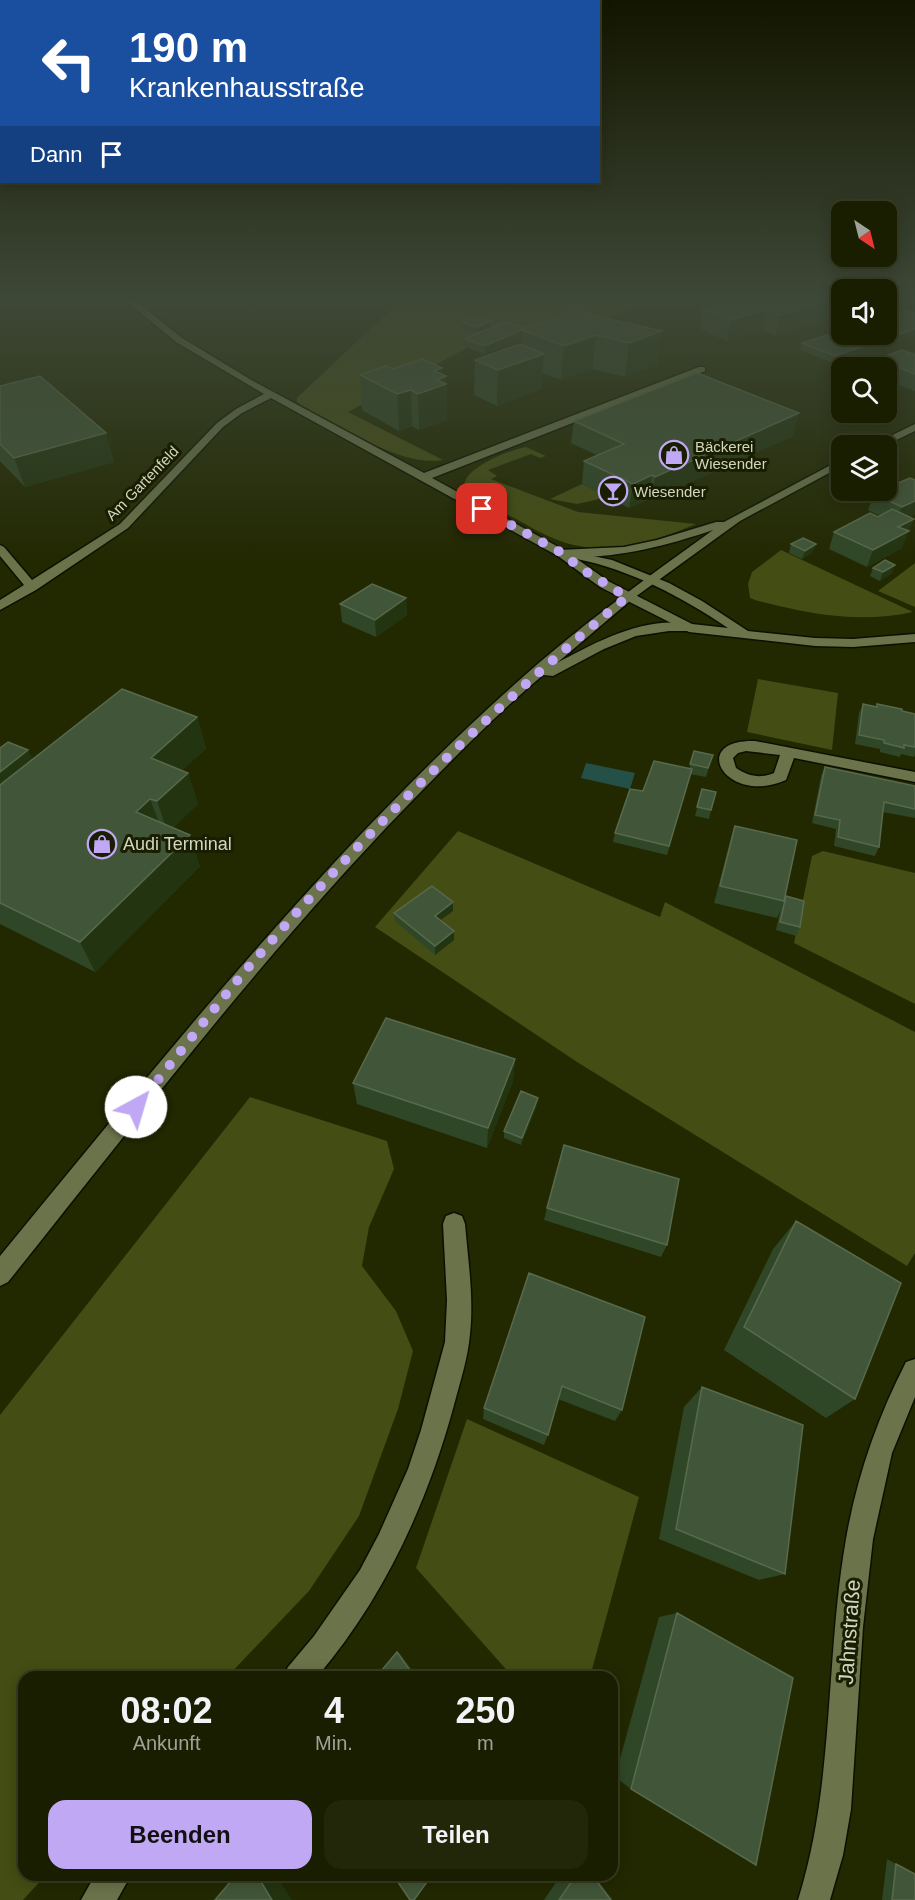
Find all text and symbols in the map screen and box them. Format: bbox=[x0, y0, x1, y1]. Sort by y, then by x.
icon: left bbox=[30, 24, 108, 102]
text: 190 m bbox=[129, 24, 248, 71]
text: Krankenhausstraße bbox=[129, 73, 365, 103]
icon: arrive bbox=[95, 138, 128, 171]
text: Dann bbox=[30, 142, 83, 167]
north arrow bbox=[831, 201, 897, 267]
map controls bbox=[831, 201, 897, 501]
button: sound bbox=[831, 279, 897, 345]
button: search bbox=[831, 357, 897, 423]
button: layers bbox=[831, 435, 897, 501]
place label: Bäckerei Wiesender bbox=[695, 438, 767, 472]
shop icon: Bäckerei Wiesender bbox=[658, 439, 690, 471]
street label: Am Gartenfeld bbox=[102, 442, 182, 524]
bar icon: Wiesender bbox=[597, 475, 629, 507]
pin bbox=[456, 483, 507, 534]
place label: Wiesender bbox=[634, 483, 706, 500]
icon: arrive bbox=[465, 492, 498, 525]
shop icon: Audi Terminal bbox=[86, 828, 118, 860]
place label: Audi Terminal bbox=[123, 834, 232, 854]
position arrow bbox=[104, 1075, 168, 1139]
street label: Jahnstraße bbox=[834, 1579, 864, 1685]
text: 08:02 bbox=[121, 1690, 213, 1731]
text: 4 bbox=[324, 1690, 344, 1731]
text: 250 bbox=[455, 1690, 515, 1731]
text: Ankunft bbox=[133, 1732, 200, 1754]
text: Min. bbox=[315, 1732, 353, 1754]
text: m bbox=[477, 1732, 494, 1754]
button: Beenden bbox=[48, 1800, 312, 1869]
button: Teilen bbox=[324, 1800, 588, 1869]

